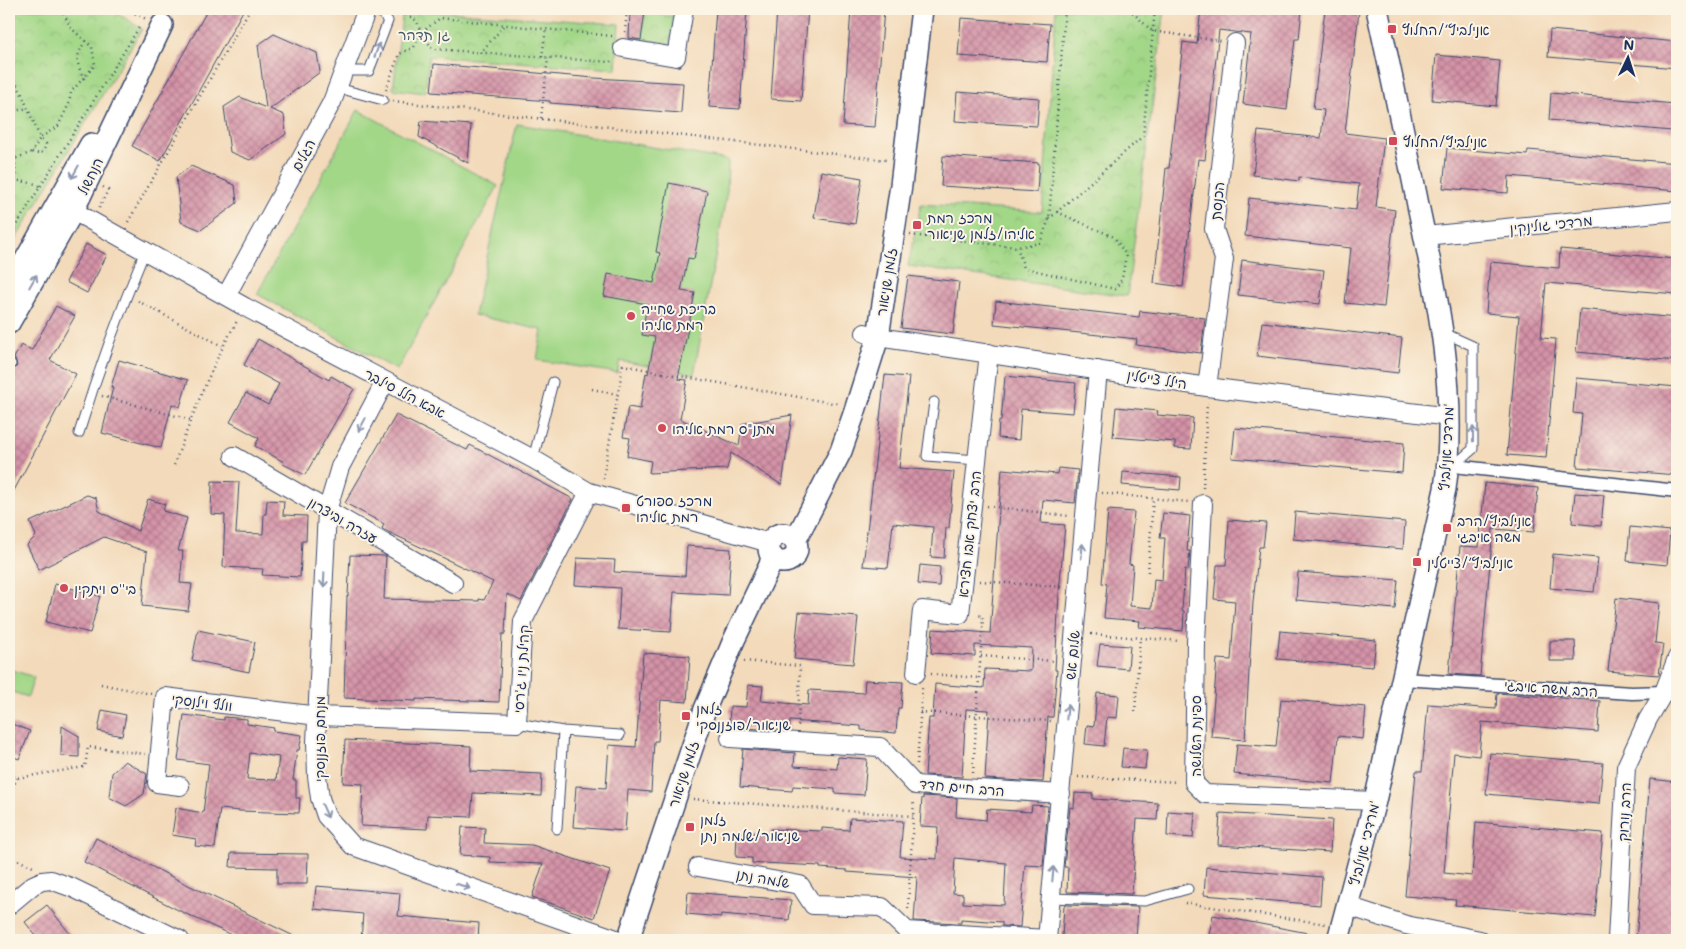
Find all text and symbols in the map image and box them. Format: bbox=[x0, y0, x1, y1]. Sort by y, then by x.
place label: אנילביץ׳/החלוץ bbox=[1402, 20, 1490, 39]
marker: אנילביץ׳/החלוץ bbox=[1386, 23, 1398, 35]
park label: גן תדהר bbox=[398, 25, 450, 44]
north arrow bbox=[1604, 32, 1654, 82]
text: N bbox=[1623, 35, 1635, 54]
one-way arrow bbox=[373, 43, 382, 59]
place label: אנילביץ/החלוץ bbox=[1403, 132, 1487, 151]
marker: אנילביץ/החלוץ bbox=[1387, 135, 1399, 147]
street label: הגלים bbox=[286, 136, 320, 174]
street label: הנחשול bbox=[73, 154, 107, 198]
one-way arrow bbox=[69, 165, 79, 179]
street label: הכנסת bbox=[1206, 181, 1228, 221]
place label: מרכז רמת אליהו/זלמן שניאור bbox=[926, 208, 1035, 243]
street label: מרדכי גולינקין bbox=[1509, 210, 1593, 238]
marker: מרכז רמת אליהו/זלמן שניאור bbox=[911, 219, 923, 231]
street label: זלמן שניאור bbox=[871, 246, 901, 318]
one-way arrow bbox=[29, 274, 39, 288]
place label: בריכת שחייה רמת אליהו bbox=[641, 299, 716, 334]
marker: בריכת שחייה רמת אליהו bbox=[625, 310, 637, 322]
street label: אבא הלל סילבר bbox=[361, 364, 449, 423]
street label: הילל צייטלין bbox=[1126, 365, 1188, 393]
street label: מרדכי אנילביץ' bbox=[1434, 403, 1458, 491]
one-way arrow bbox=[357, 418, 367, 433]
place label: מתנ"ס רמת אליהו bbox=[672, 419, 775, 438]
marker: מתנ"ס רמת אליהו bbox=[656, 422, 668, 434]
one-way arrow bbox=[1468, 426, 1478, 442]
street label: הרב יצחק אבו חצירא bbox=[953, 470, 985, 598]
place label: מרכז ספורט רמת אליהו bbox=[636, 491, 712, 526]
street label: עזרה וביצרון bbox=[305, 493, 381, 547]
marker: מרכז ספורט רמת אליהו bbox=[620, 502, 632, 514]
place label: אנילביץ/הרב משה איבגי bbox=[1457, 511, 1531, 546]
marker: אנילביץ/הרב משה איבגי bbox=[1441, 522, 1453, 534]
one-way arrow bbox=[1077, 543, 1087, 559]
place label: אנילביץ׳/צייטלין bbox=[1427, 553, 1513, 572]
marker: אנילביץ׳/צייטלין bbox=[1411, 556, 1423, 568]
one-way arrow bbox=[319, 572, 328, 588]
place label: בי''ס ויתקין bbox=[74, 579, 136, 598]
marker: בי''ס ויתקין bbox=[58, 582, 70, 594]
street label: קהילת ניו ג'רסי bbox=[508, 624, 534, 714]
street label: שלום אש bbox=[1060, 629, 1084, 681]
street label: הרב משה איבגי bbox=[1503, 675, 1599, 701]
street label: וולף וילנסקי bbox=[170, 689, 234, 715]
street label: ספינת השלושה bbox=[1186, 695, 1205, 777]
street label: מנחם פוזננסקי bbox=[310, 696, 329, 782]
place label: זלמן שניאור/פוזננסקי bbox=[696, 699, 791, 734]
one-way arrow bbox=[1063, 705, 1072, 721]
marker: זלמן שניאור/פוזננסקי bbox=[680, 710, 692, 722]
street label: זלמן שניאור bbox=[663, 738, 703, 810]
street label: הרב חיים חדד bbox=[919, 774, 1005, 800]
street label: הרב נורוק bbox=[1613, 782, 1635, 842]
street label: מרדכי אנילביץ' bbox=[1344, 799, 1384, 887]
one-way arrow bbox=[321, 803, 331, 818]
place label: זלמן שניאור/שלמה נתן bbox=[700, 810, 800, 845]
marker: זלמן שניאור/שלמה נתן bbox=[684, 821, 696, 833]
street label: שלמה נתן bbox=[735, 864, 791, 892]
one-way arrow bbox=[1048, 867, 1058, 883]
one-way arrow bbox=[455, 882, 471, 891]

